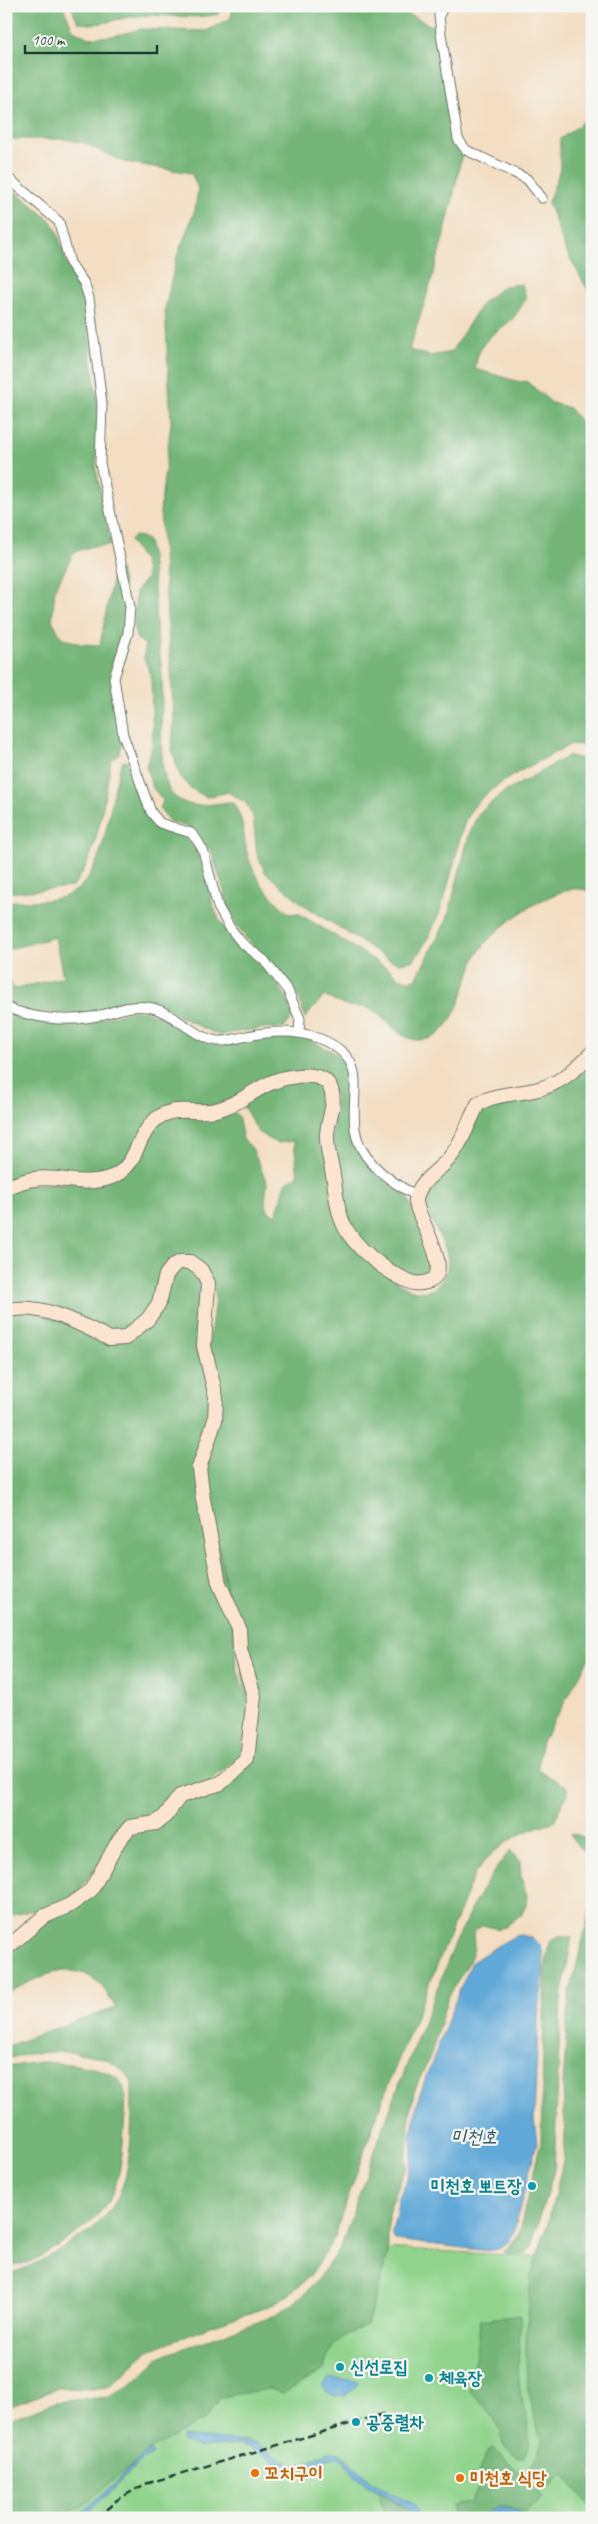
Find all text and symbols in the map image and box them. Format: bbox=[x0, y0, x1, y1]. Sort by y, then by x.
scale bar bbox=[25, 22, 158, 54]
text: 100 m bbox=[32, 31, 66, 50]
water label: 미천호 bbox=[451, 2125, 497, 2149]
place label: 미천호 뽀트장 bbox=[431, 2175, 523, 2197]
marker: 미천호 뽀트장 bbox=[526, 2180, 538, 2192]
place label: 신선로집 bbox=[350, 2356, 408, 2378]
marker: 신선로집 bbox=[334, 2361, 346, 2373]
place label: 체육장 bbox=[439, 2367, 483, 2389]
marker: 체육장 bbox=[423, 2372, 435, 2384]
place label: 공중렬차 bbox=[366, 2411, 424, 2433]
marker: 공중렬차 bbox=[350, 2416, 362, 2428]
place label: 꼬치구이 bbox=[265, 2462, 323, 2484]
marker: 꼬치구이 bbox=[249, 2467, 261, 2479]
place label: 미천호 식당 bbox=[470, 2467, 547, 2489]
marker: 미천호 식당 bbox=[454, 2472, 466, 2484]

